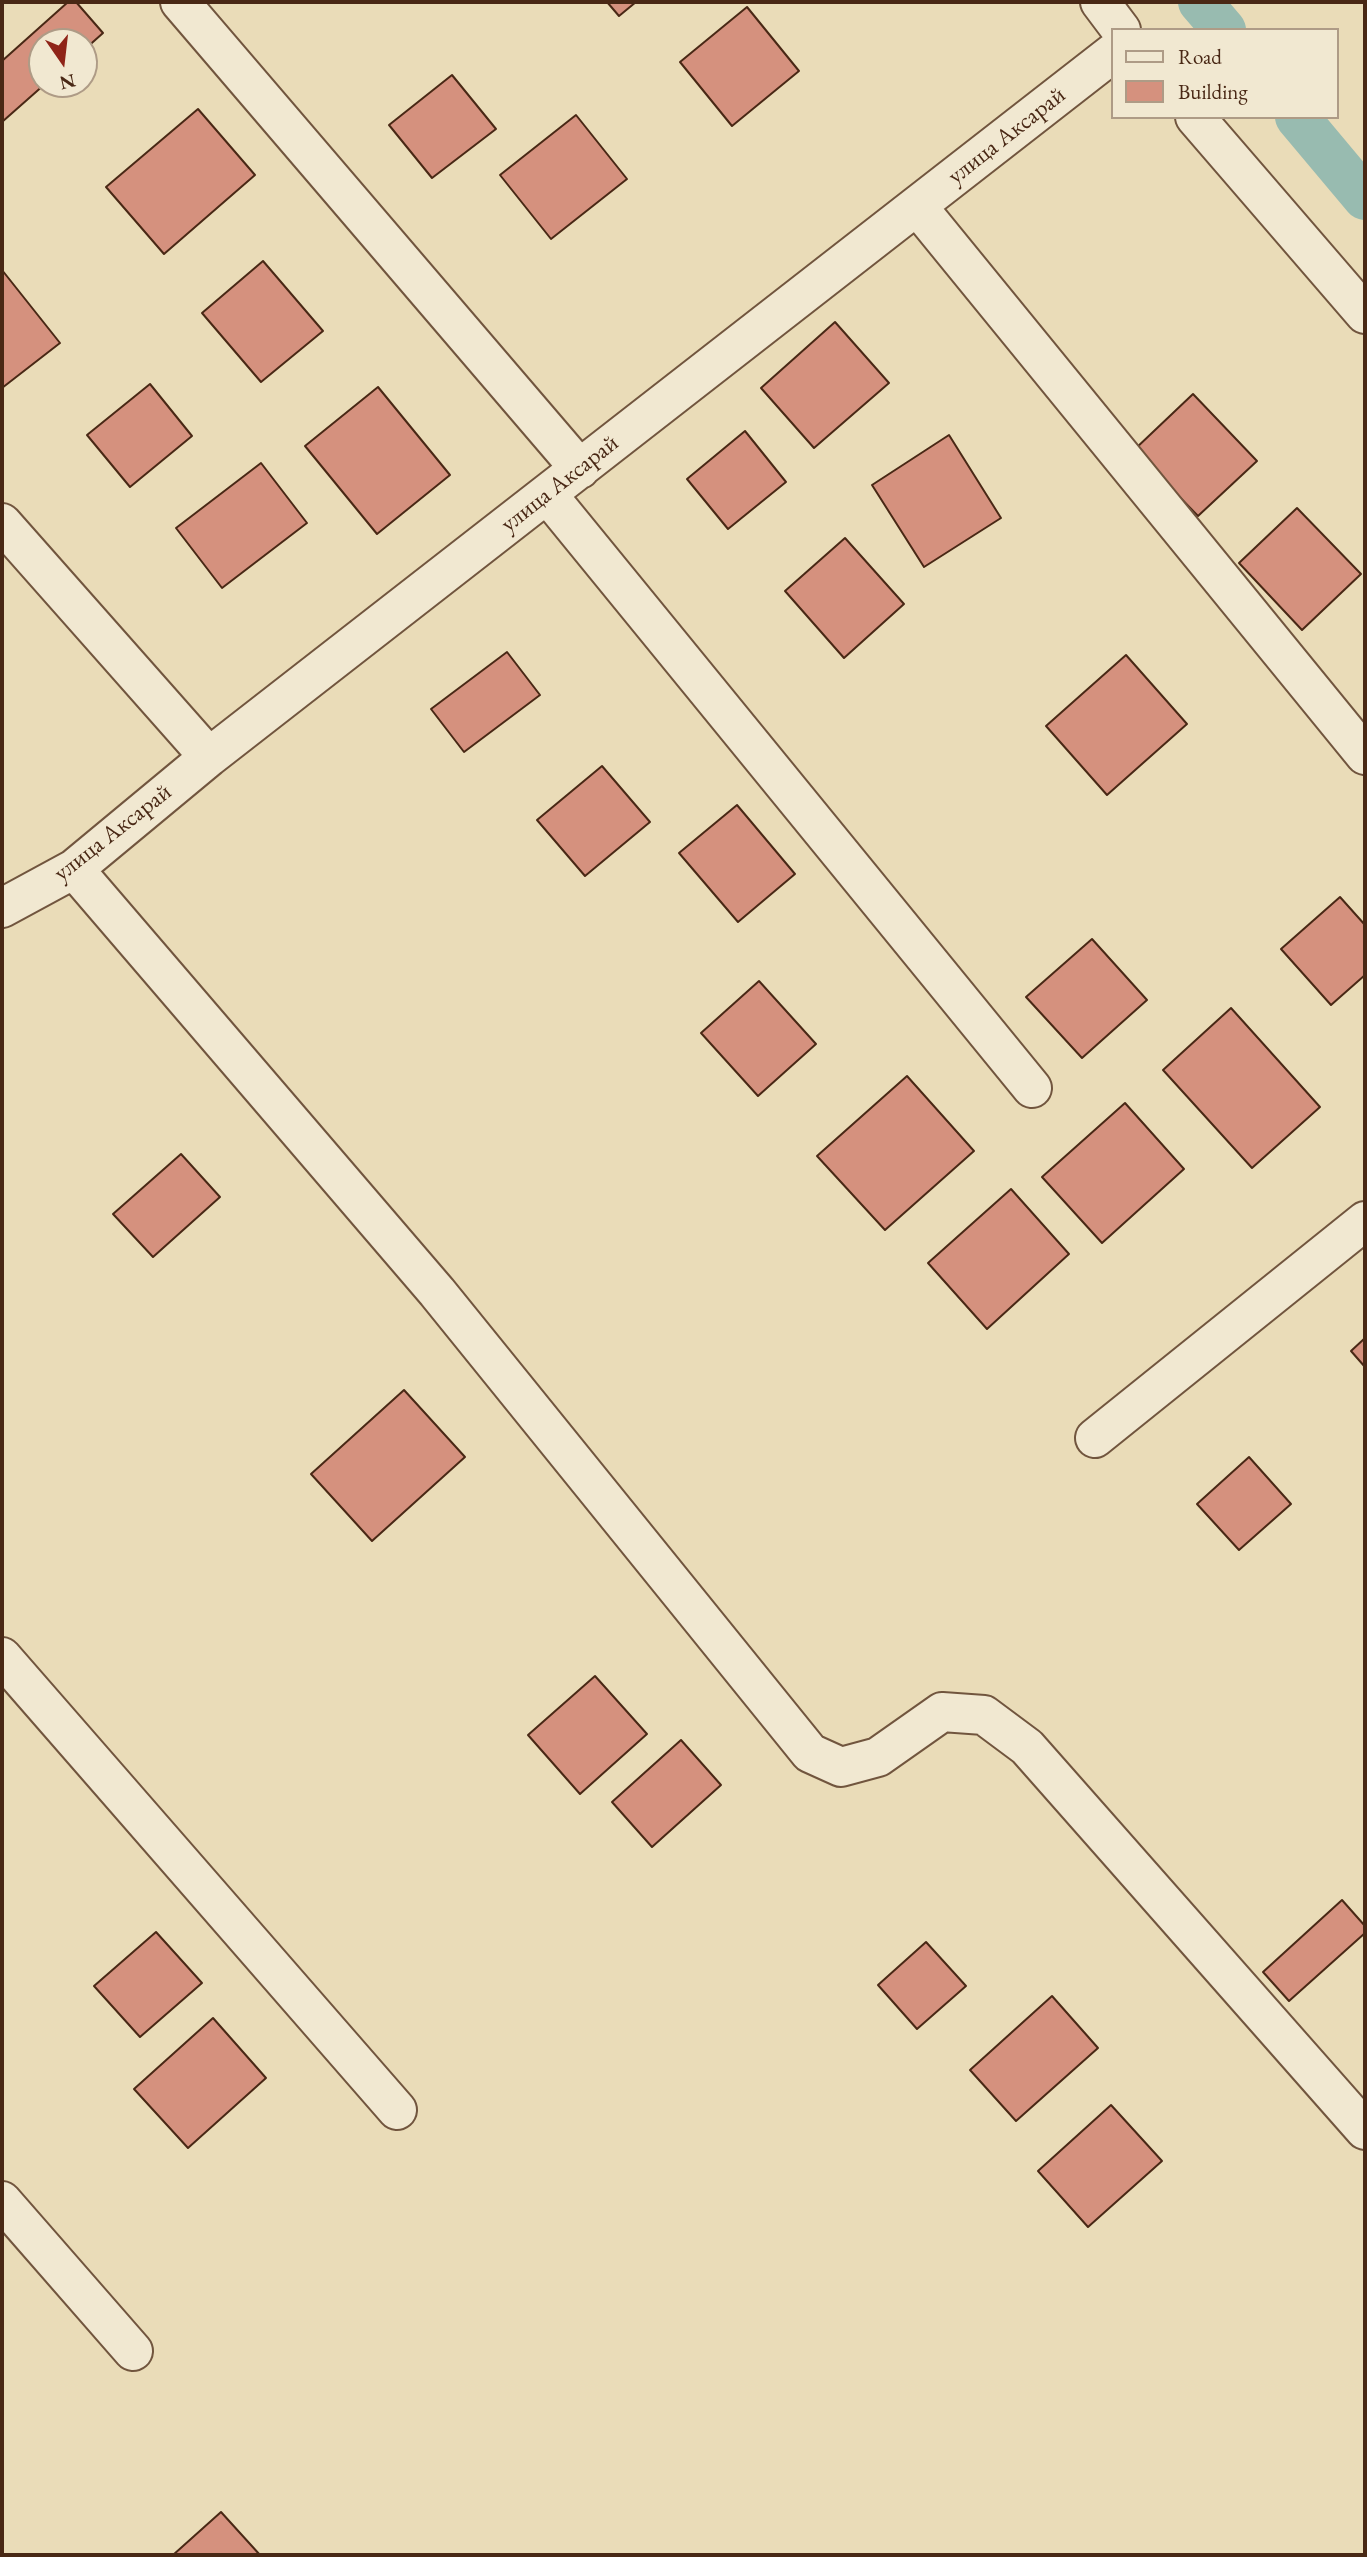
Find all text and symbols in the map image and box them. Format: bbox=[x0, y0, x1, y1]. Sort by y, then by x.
north arrow bbox=[28, 28, 98, 98]
legend bbox=[1112, 28, 1339, 119]
text: Road bbox=[1178, 43, 1222, 70]
text: N bbox=[57, 68, 78, 96]
text: Building bbox=[1178, 78, 1248, 105]
street label: улица Аксарай bbox=[942, 81, 1072, 191]
street label: улица Аксарай bbox=[495, 429, 625, 539]
street label: улица Аксарай bbox=[48, 778, 178, 888]

